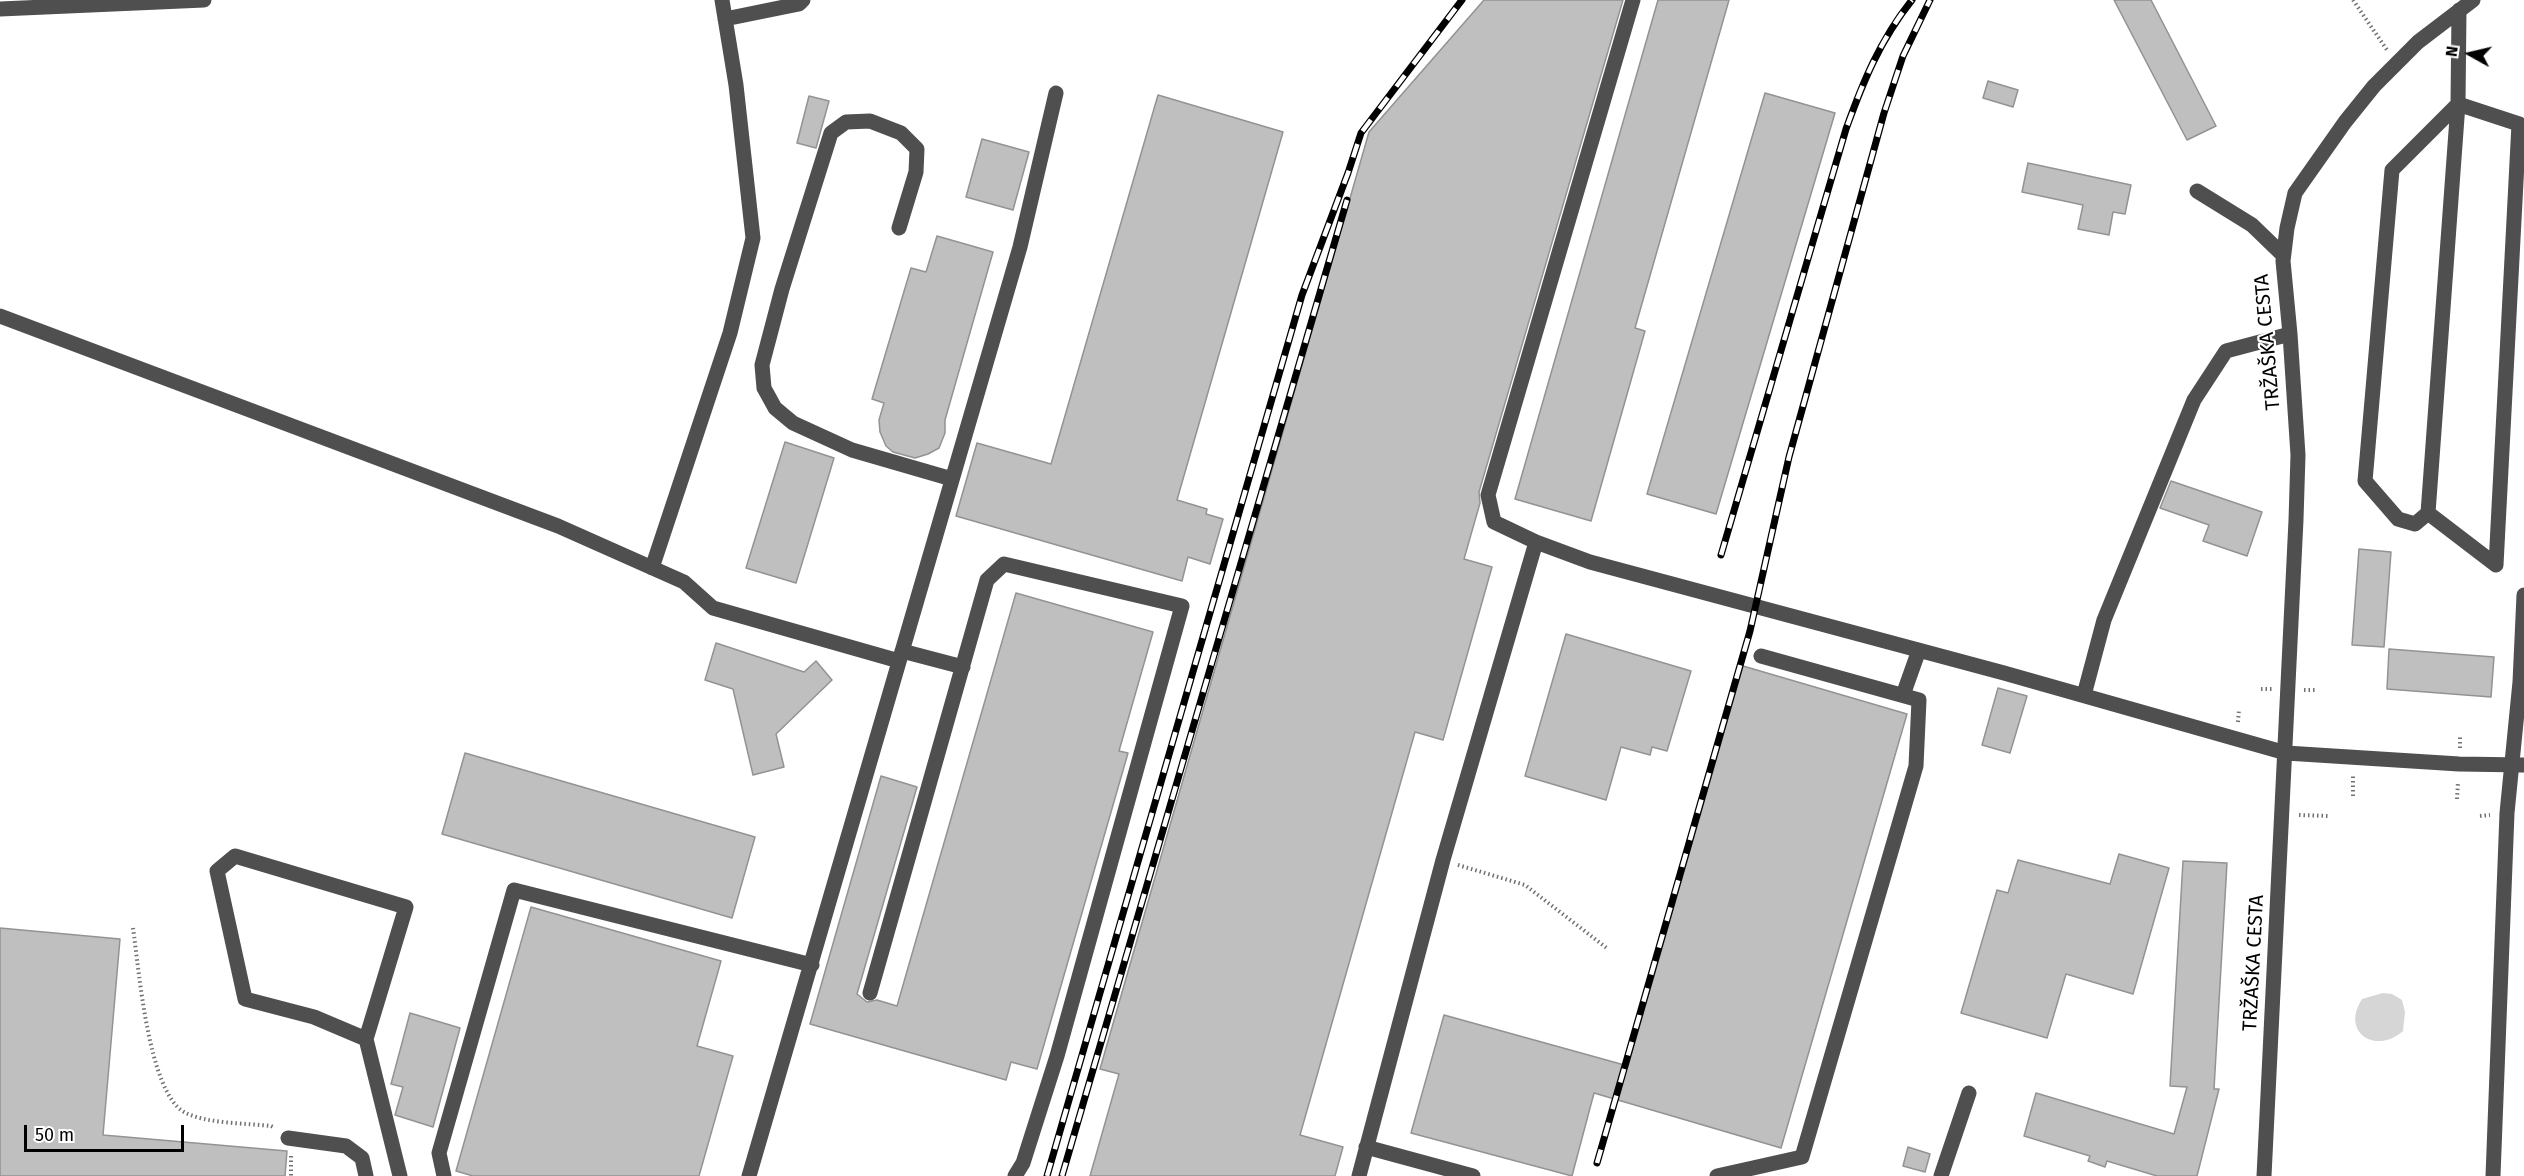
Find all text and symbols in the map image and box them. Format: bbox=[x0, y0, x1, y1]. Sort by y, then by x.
north arrow bbox=[2440, 24, 2500, 84]
text: N bbox=[2442, 45, 2462, 58]
street label: TRŽAŠKA CESTA bbox=[2250, 273, 2286, 411]
street label: TRŽAŠKA CESTA bbox=[2238, 894, 2270, 1032]
scale bar bbox=[27, 1113, 188, 1151]
text: 50 m bbox=[35, 1124, 74, 1146]

